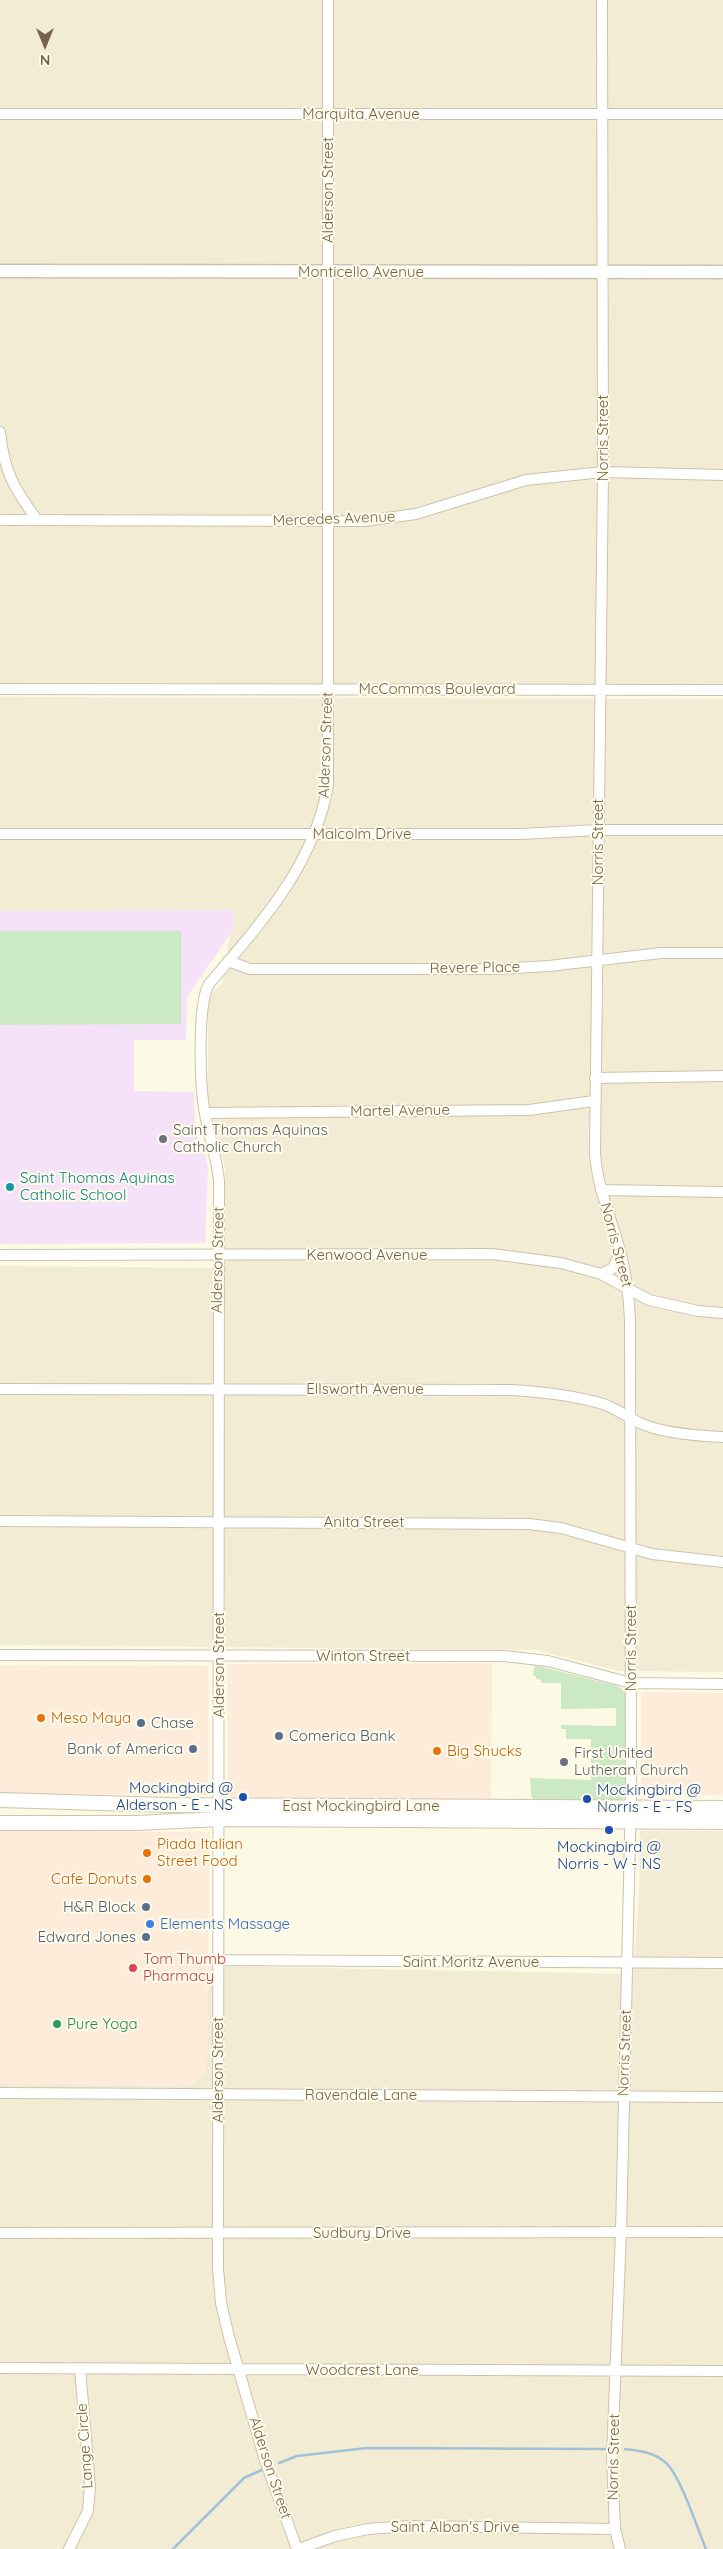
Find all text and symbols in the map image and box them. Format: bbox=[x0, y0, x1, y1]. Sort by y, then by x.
north arrow bbox=[20, 20, 70, 70]
text: N bbox=[40, 51, 50, 69]
street label: Marquita Avenue bbox=[302, 105, 420, 123]
street label: Alderson Street bbox=[319, 137, 337, 243]
street label: Monticello Avenue bbox=[298, 263, 424, 281]
street label: Norris Street bbox=[594, 395, 612, 481]
street label: Mercedes Avenue bbox=[272, 508, 396, 530]
street label: McCommas Boulevard bbox=[358, 680, 516, 698]
street label: Alderson Street bbox=[315, 692, 337, 798]
street label: Norris Street bbox=[589, 799, 607, 885]
street label: Malcolm Drive bbox=[313, 825, 411, 843]
street label: Revere Place bbox=[430, 958, 520, 978]
street label: Martel Avenue bbox=[350, 1101, 450, 1121]
place label: Saint Thomas Aquinas Catholic Church bbox=[173, 1121, 327, 1156]
marker: Saint Thomas Aquinas Catholic Church bbox=[157, 1133, 169, 1145]
place label: Saint Thomas Aquinas Catholic School bbox=[20, 1169, 174, 1204]
marker: Saint Thomas Aquinas Catholic School bbox=[4, 1181, 16, 1193]
street label: Norris Street bbox=[596, 1201, 636, 1289]
street label: Alderson Street bbox=[208, 1207, 228, 1313]
street label: Kenwood Avenue bbox=[307, 1246, 427, 1264]
street label: Ellsworth Avenue bbox=[306, 1380, 424, 1398]
street label: Anita Street bbox=[324, 1513, 404, 1531]
street label: Norris Street bbox=[622, 1605, 640, 1691]
street label: Alderson Street bbox=[210, 1612, 228, 1718]
street label: Winton Street bbox=[316, 1647, 410, 1665]
place label: Meso Maya bbox=[51, 1709, 131, 1727]
marker: Meso Maya bbox=[35, 1712, 47, 1724]
place label: Chase bbox=[151, 1714, 194, 1732]
marker: Chase bbox=[135, 1717, 147, 1729]
place label: Comerica Bank bbox=[289, 1727, 395, 1745]
marker: Comerica Bank bbox=[273, 1730, 285, 1742]
place label: Bank of America bbox=[67, 1740, 183, 1758]
place label: Big Shucks bbox=[447, 1742, 522, 1760]
marker: Bank of America bbox=[187, 1743, 199, 1755]
place label: First United Lutheran Church bbox=[574, 1744, 689, 1779]
marker: Big Shucks bbox=[431, 1745, 443, 1757]
marker: First United Lutheran Church bbox=[558, 1756, 570, 1768]
place label: Mockingbird @ Alderson - E - NS bbox=[116, 1779, 233, 1814]
place label: Mockingbird @ Norris - E - FS bbox=[597, 1781, 701, 1816]
marker: Mockingbird @ Alderson - E - NS bbox=[237, 1791, 249, 1803]
marker: Mockingbird @ Norris - E - FS bbox=[581, 1793, 593, 1805]
street label: East Mockingbird Lane bbox=[282, 1797, 440, 1815]
marker: Mockingbird @ Norris - W - NS bbox=[603, 1824, 615, 1836]
place label: Piada Italian Street Food bbox=[157, 1835, 243, 1870]
place label: Mockingbird @ Norris - W - NS bbox=[557, 1838, 661, 1873]
marker: Piada Italian Street Food bbox=[141, 1847, 153, 1859]
place label: Cafe Donuts bbox=[51, 1870, 137, 1888]
marker: Cafe Donuts bbox=[141, 1873, 153, 1885]
place label: H&R Block bbox=[63, 1898, 136, 1916]
marker: H&R Block bbox=[140, 1901, 152, 1913]
place label: Elements Massage bbox=[160, 1915, 290, 1933]
marker: Elements Massage bbox=[144, 1918, 156, 1930]
place label: Edward Jones bbox=[38, 1928, 136, 1946]
marker: Edward Jones bbox=[140, 1931, 152, 1943]
place label: Tom Thumb Pharmacy bbox=[143, 1950, 226, 1985]
street label: Saint Moritz Avenue bbox=[403, 1953, 539, 1971]
marker: Tom Thumb Pharmacy bbox=[127, 1962, 139, 1974]
street label: Norris Street bbox=[614, 2009, 636, 2097]
place label: Pure Yoga bbox=[67, 2015, 138, 2033]
street label: Alderson Street bbox=[209, 2017, 227, 2123]
marker: Pure Yoga bbox=[51, 2018, 63, 2030]
street label: Ravendale Lane bbox=[305, 2086, 417, 2104]
street label: Sudbury Drive bbox=[313, 2224, 411, 2242]
street label: Woodcrest Lane bbox=[305, 2361, 419, 2379]
street label: Lange Circle bbox=[73, 2403, 97, 2489]
street label: Norris Street bbox=[604, 2413, 624, 2501]
street label: Alderson Street bbox=[245, 2415, 295, 2521]
street label: Saint Alban's Drive bbox=[391, 2518, 519, 2536]

